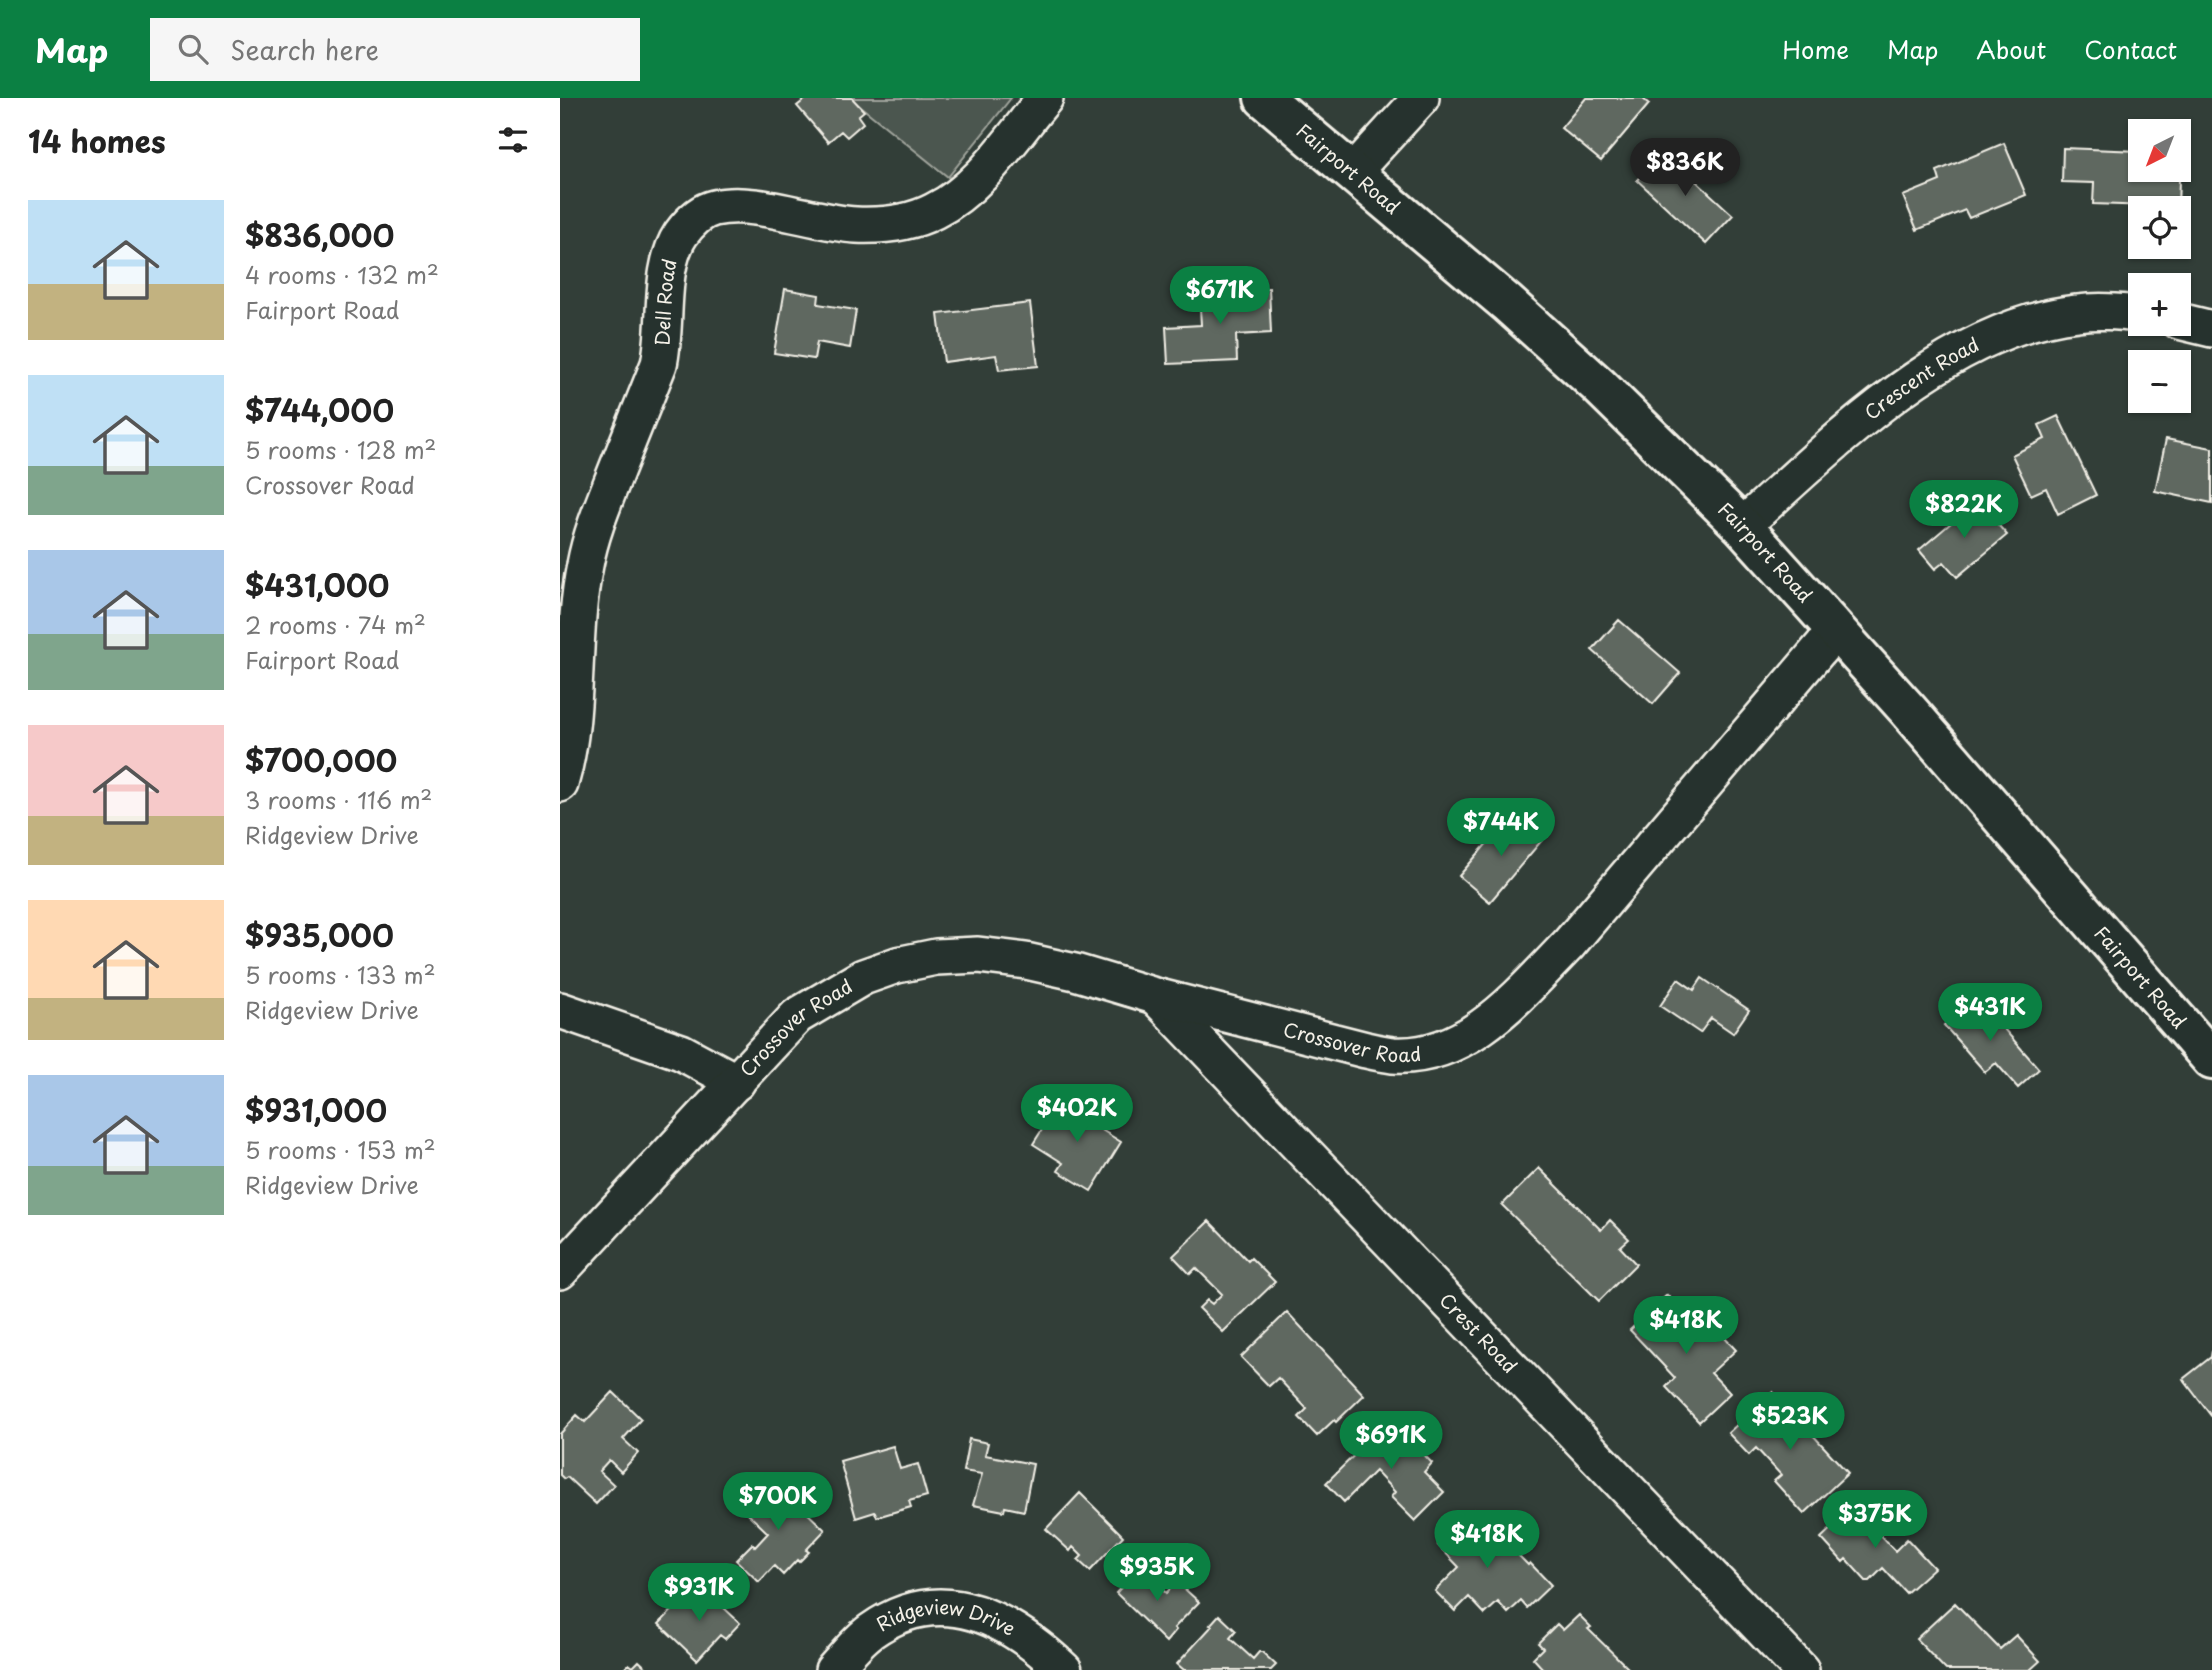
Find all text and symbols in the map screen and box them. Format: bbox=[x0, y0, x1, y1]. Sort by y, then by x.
search box bbox=[150, 18, 640, 81]
text: Map bbox=[35, 24, 108, 74]
icon: search bbox=[174, 30, 212, 68]
text: Search here bbox=[230, 30, 379, 69]
text: Home bbox=[1782, 31, 1849, 67]
text: Map bbox=[1887, 31, 1938, 67]
text: About bbox=[1976, 31, 2046, 67]
text: Contact bbox=[2084, 31, 2177, 67]
street label: Fairport Road bbox=[1291, 116, 1407, 220]
text: 14 homes bbox=[28, 118, 166, 163]
north arrow bbox=[2128, 119, 2191, 182]
map controls bbox=[2128, 119, 2191, 413]
icon: filters bbox=[494, 121, 532, 159]
pin: $836K bbox=[1636, 139, 1734, 198]
text: $836K bbox=[1646, 143, 1724, 178]
button: locate bbox=[2128, 196, 2191, 259]
text: $836,000 bbox=[245, 212, 394, 257]
icon: home bbox=[84, 228, 168, 312]
street label: Dell Road bbox=[647, 256, 683, 347]
text: 4 rooms · 132 m² bbox=[245, 257, 439, 292]
pin: $671K bbox=[1171, 266, 1269, 326]
text: $671K bbox=[1186, 271, 1254, 306]
button: + bbox=[2128, 273, 2191, 336]
text: Fairport Road bbox=[245, 292, 400, 327]
street label: Crescent Road bbox=[1858, 330, 1983, 426]
button: − bbox=[2128, 350, 2191, 413]
text: $744,000 bbox=[245, 387, 394, 432]
icon: home bbox=[84, 403, 168, 487]
text: 5 rooms · 128 m² bbox=[245, 432, 436, 467]
text: Crossover Road bbox=[245, 467, 415, 502]
pin: $822K bbox=[1915, 480, 2013, 540]
text: $822K bbox=[1925, 485, 2003, 520]
street label: Fairport Road bbox=[1712, 495, 1819, 608]
text: $431,000 bbox=[245, 562, 389, 607]
icon: home bbox=[84, 578, 168, 662]
text: 2 rooms · 74 m² bbox=[245, 607, 426, 642]
text: Fairport Road bbox=[245, 642, 400, 677]
text: $700,000 bbox=[245, 737, 397, 782]
icon: home bbox=[84, 753, 168, 837]
text: 3 rooms · 116 m² bbox=[245, 782, 432, 817]
pin: $744K bbox=[1452, 798, 1550, 858]
text: $744K bbox=[1463, 803, 1539, 838]
text: Ridgeview Drive bbox=[245, 817, 419, 852]
text: $935,000 bbox=[245, 912, 394, 957]
street label: Fairport Road bbox=[2089, 919, 2194, 1034]
icon: home bbox=[84, 928, 168, 1012]
text: 5 rooms · 133 m² bbox=[245, 957, 436, 992]
street label: Crossover Road bbox=[733, 971, 857, 1082]
pin: $431K bbox=[1941, 984, 2039, 1043]
text: $431K bbox=[1954, 988, 2026, 1023]
text: Ridgeview Drive bbox=[245, 992, 419, 1027]
street label: Crossover Road bbox=[1281, 1014, 1423, 1068]
pin: $402K bbox=[1028, 1084, 1126, 1144]
text: $931,000 bbox=[245, 1087, 387, 1132]
text: $402K bbox=[1037, 1089, 1117, 1124]
icon: home bbox=[84, 1103, 168, 1187]
text: 5 rooms · 153 m² bbox=[245, 1132, 436, 1167]
text: Ridgeview Drive bbox=[245, 1167, 419, 1202]
street label: Crest Road bbox=[1434, 1286, 1524, 1379]
pin: $418K bbox=[1637, 1296, 1735, 1356]
text: $418K bbox=[1649, 1301, 1723, 1336]
pin: $523K bbox=[1741, 1392, 1839, 1452]
text: $523K bbox=[1752, 1397, 1828, 1432]
pin: $691K bbox=[1342, 1412, 1440, 1471]
text: $691K bbox=[1356, 1416, 1426, 1451]
pin: $700K bbox=[729, 1472, 827, 1532]
text: $700K bbox=[739, 1477, 817, 1512]
pin: $375K bbox=[1826, 1490, 1924, 1550]
text: $375K bbox=[1838, 1495, 1912, 1530]
pin: $418K bbox=[1438, 1510, 1536, 1570]
text: $418K bbox=[1450, 1515, 1524, 1550]
pin: $935K bbox=[1108, 1544, 1206, 1603]
text: $935K bbox=[1120, 1548, 1194, 1583]
pin: $931K bbox=[650, 1564, 748, 1623]
text: $931K bbox=[664, 1568, 734, 1603]
text: Ridgeview Drive bbox=[871, 1592, 1021, 1642]
street label: Ridgeview Drive bbox=[874, 1619, 1018, 1647]

